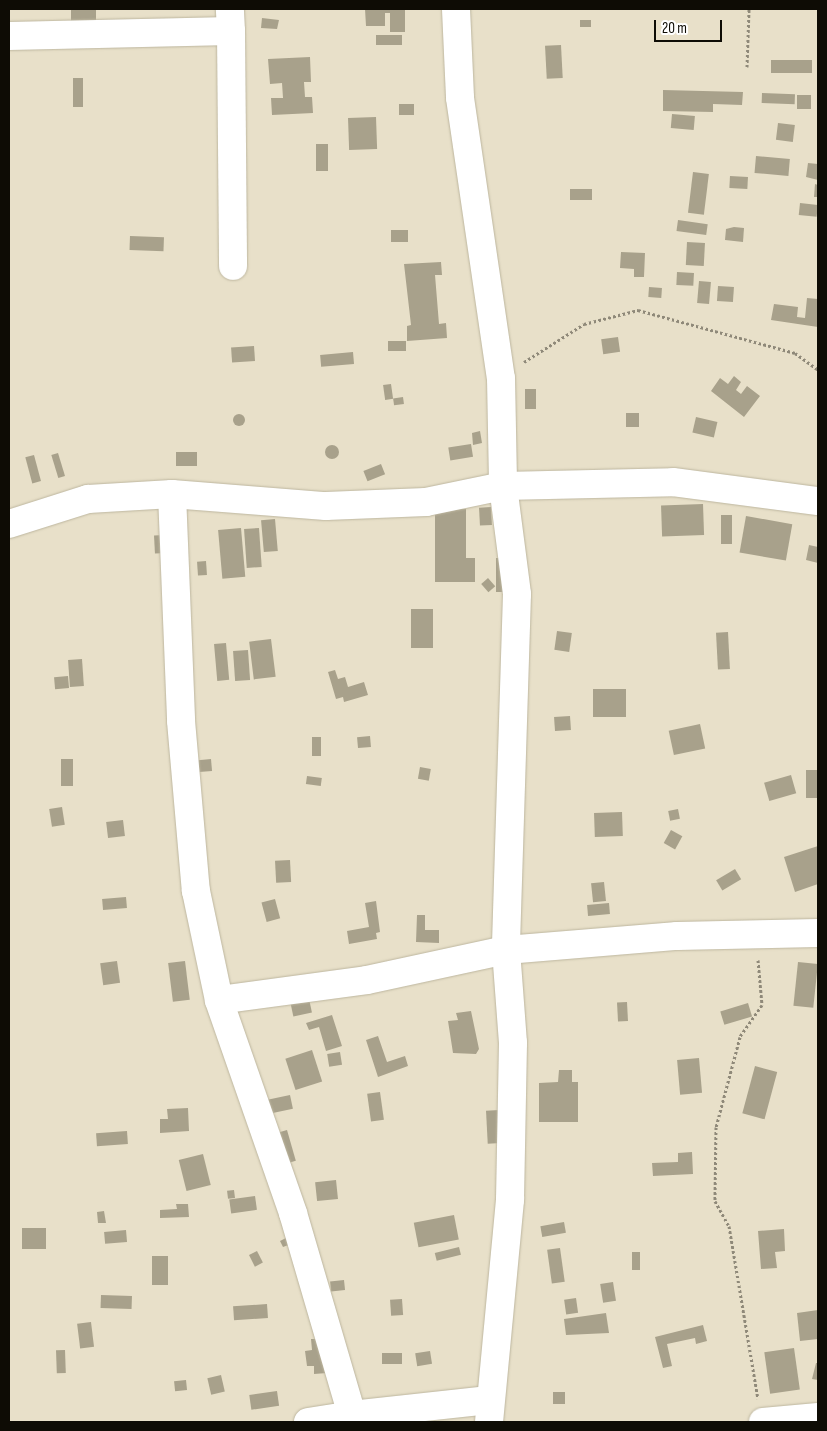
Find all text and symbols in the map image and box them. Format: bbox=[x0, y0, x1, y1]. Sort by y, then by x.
scale bar bbox=[657, 10, 724, 42]
text: 20 m bbox=[662, 19, 687, 38]

